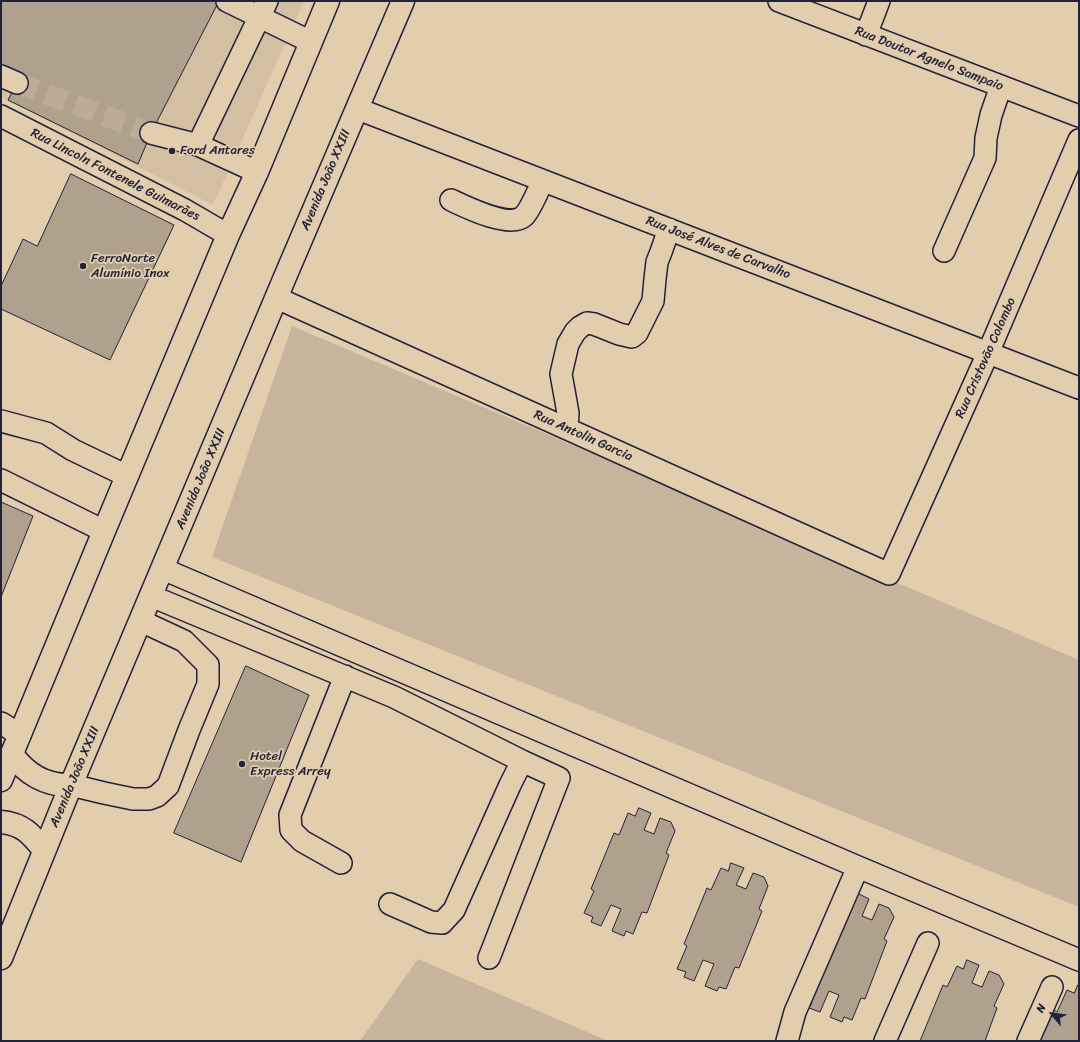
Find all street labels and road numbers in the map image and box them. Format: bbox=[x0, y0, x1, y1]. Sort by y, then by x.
street label: Rua Doutor Agnelo Sampaio bbox=[853, 23, 1005, 95]
street label: Rua Lincoln Fontenele Guimarães bbox=[28, 125, 202, 225]
street label: Avenida João XXIII bbox=[298, 127, 354, 233]
street label: Rua José Alves de Carvalho bbox=[644, 213, 792, 283]
street label: Rua Cristovão Colombo bbox=[952, 295, 1020, 421]
street label: Rua Antolin Garcia bbox=[531, 407, 635, 465]
street label: Avenida João XXIII bbox=[173, 426, 229, 532]
street label: Avenida João XXIII bbox=[47, 724, 103, 830]

